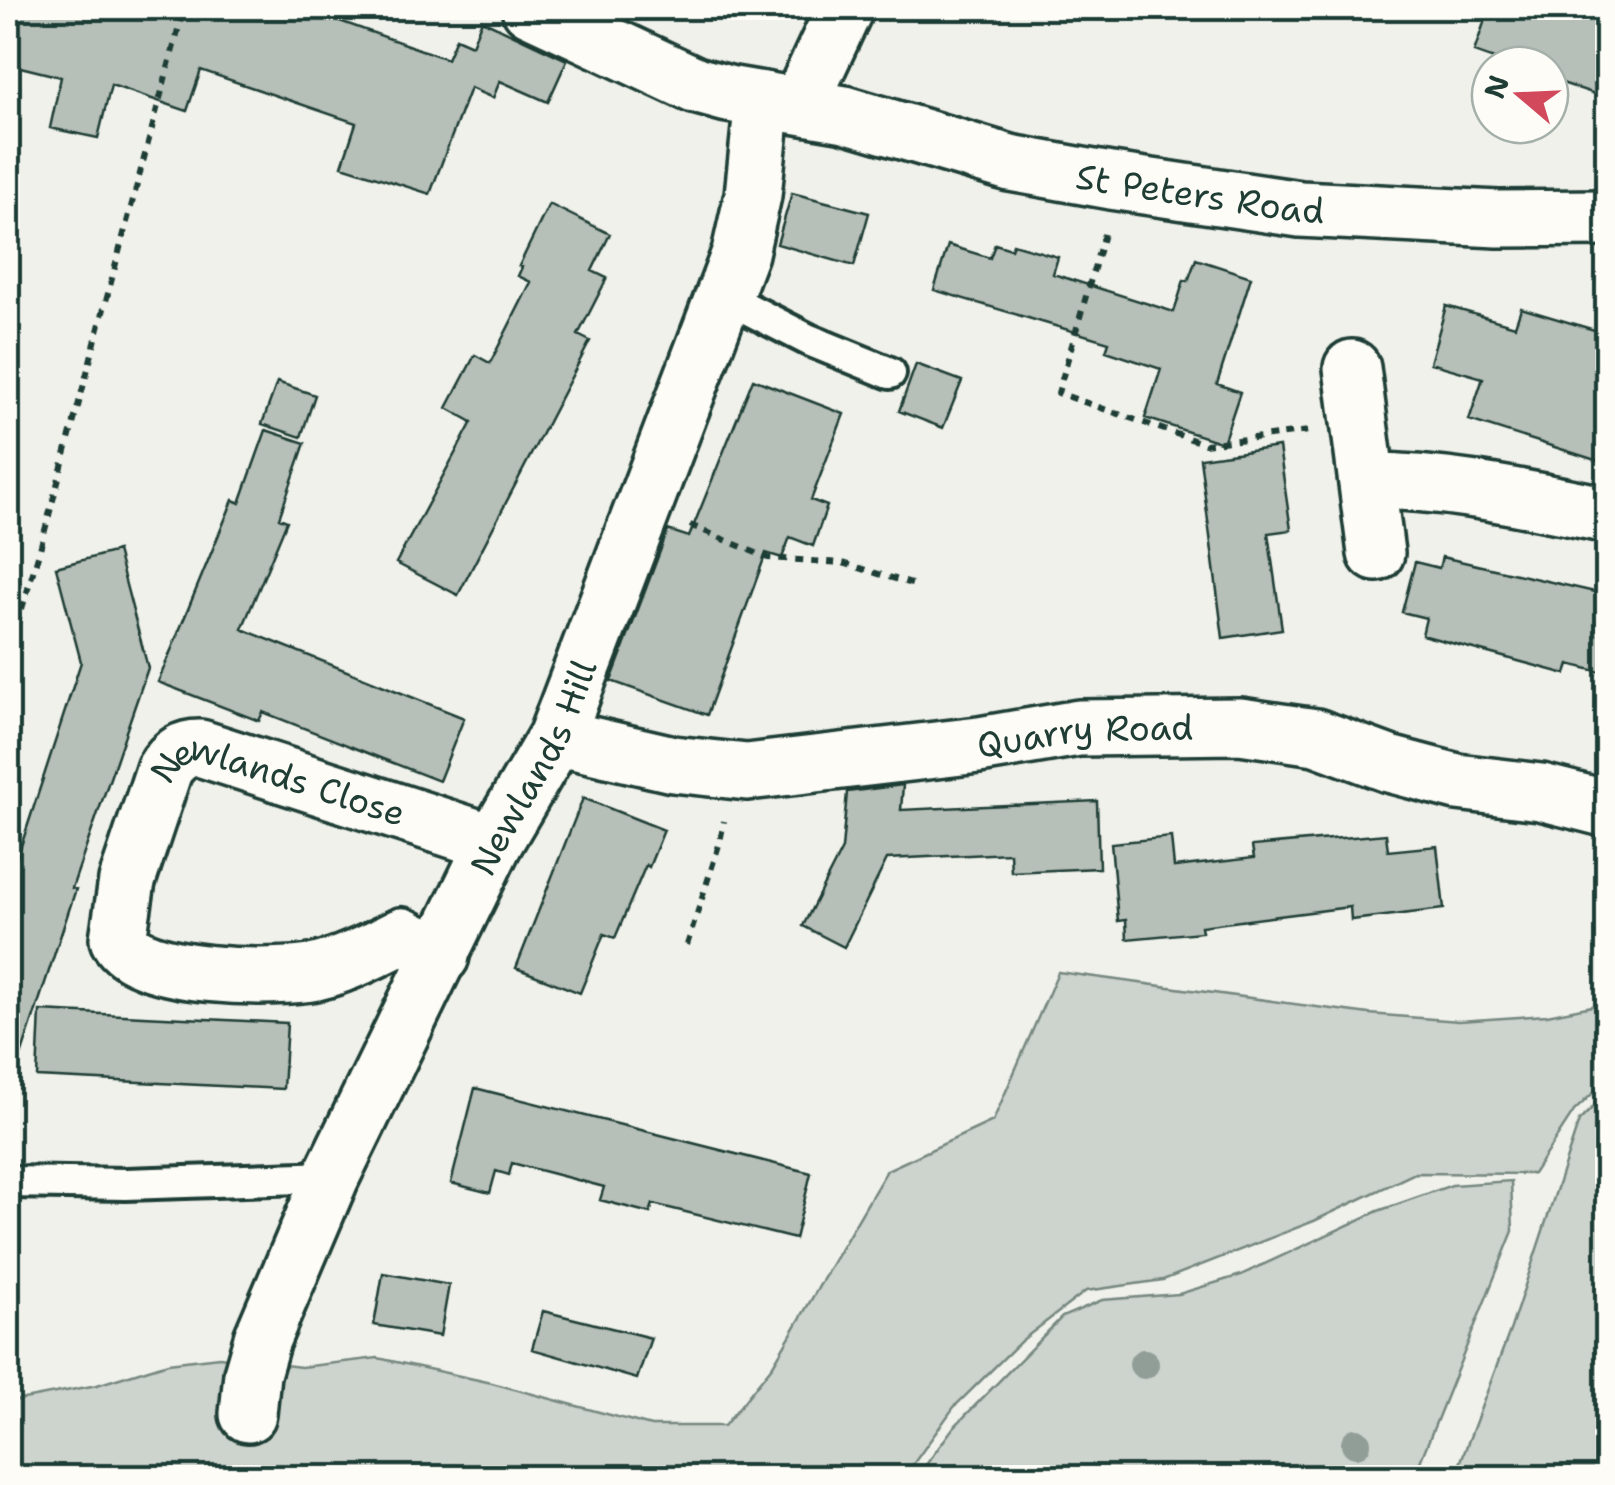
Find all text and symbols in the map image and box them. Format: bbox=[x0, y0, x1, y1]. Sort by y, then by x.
north arrow bbox=[1470, 45, 1570, 145]
text: N bbox=[1475, 70, 1518, 104]
street label: St Peters Road bbox=[1072, 152, 1326, 234]
street label: Newlands Hill bbox=[458, 652, 607, 883]
street label: Quarry Road bbox=[973, 703, 1194, 768]
street label: Newlands Close bbox=[138, 723, 412, 836]

